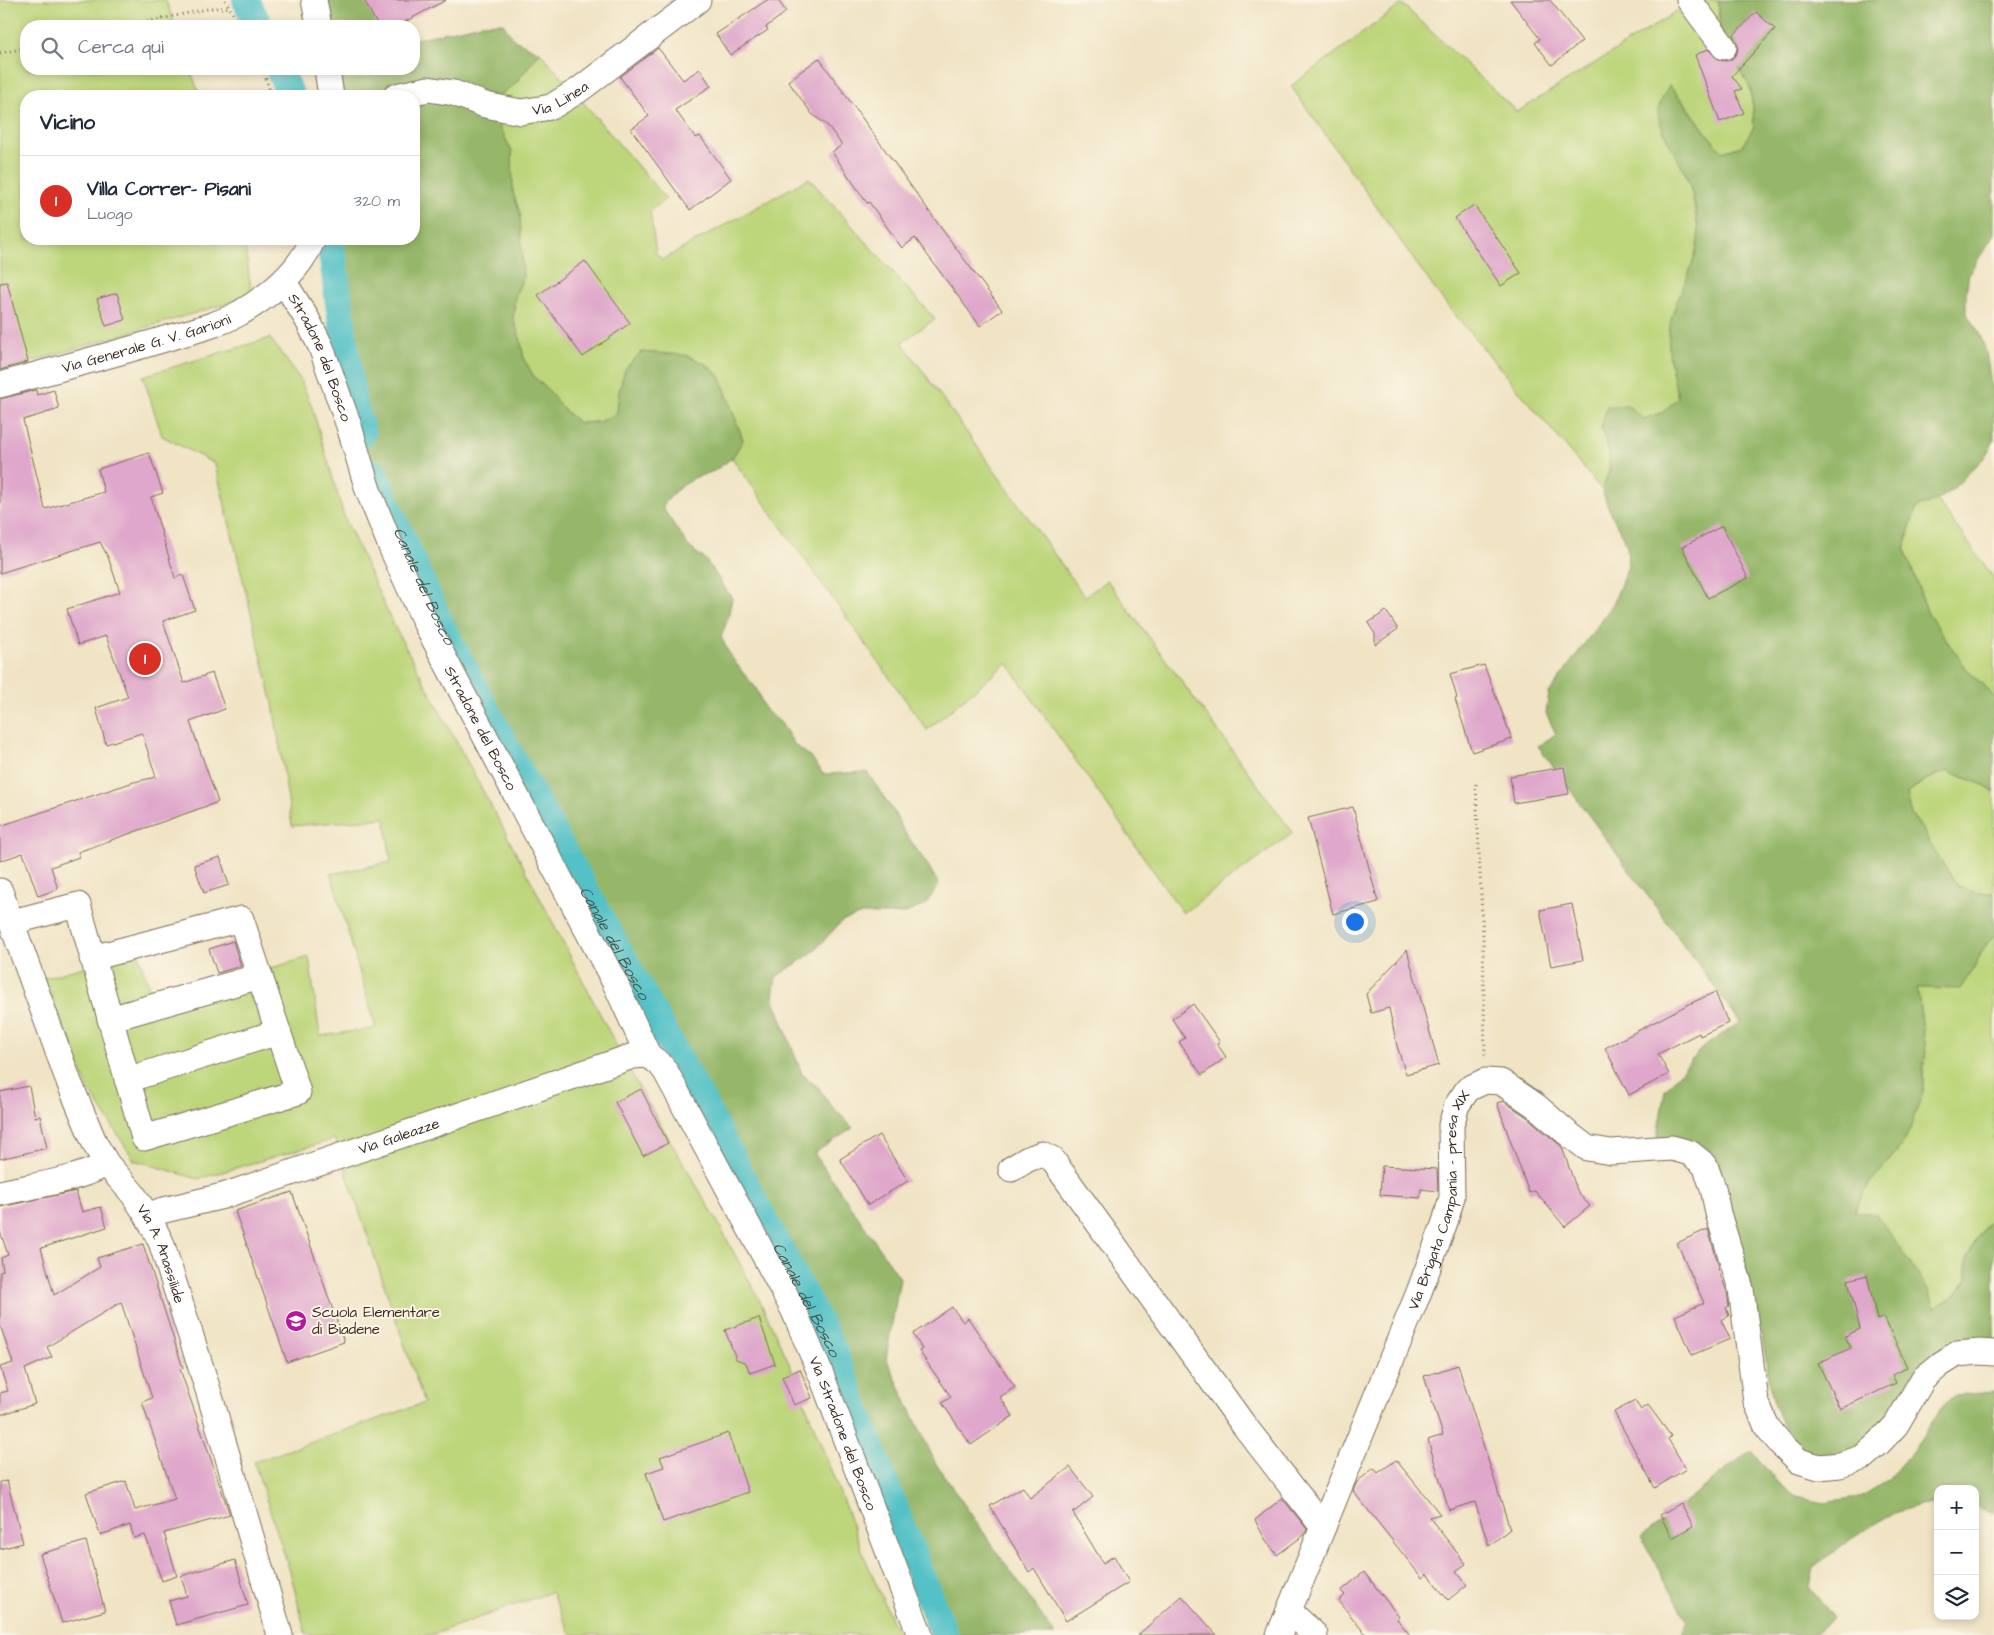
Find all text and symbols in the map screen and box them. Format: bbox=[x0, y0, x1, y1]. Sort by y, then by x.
search box bbox=[20, 20, 420, 75]
icon: search bbox=[38, 34, 66, 62]
text: Cerca qui bbox=[78, 34, 164, 61]
street label: Via Linea bbox=[531, 76, 593, 120]
text: Vicino bbox=[40, 108, 95, 137]
text: Villa Correr- Pisani bbox=[87, 176, 251, 203]
text: 1 bbox=[55, 190, 57, 212]
text: 320 m bbox=[354, 190, 400, 212]
text: Luogo bbox=[87, 203, 132, 225]
street label: Stradone del Bosco bbox=[283, 289, 357, 425]
street label: Via Generale G. V. Garioni bbox=[60, 308, 235, 378]
water label: Canale del Bosco bbox=[388, 524, 460, 650]
pin: 1 bbox=[129, 640, 161, 678]
street label: Stradone del Bosco bbox=[439, 662, 522, 795]
water label: Canale del Bosco bbox=[574, 883, 655, 1005]
your location bbox=[1342, 909, 1368, 935]
street label: Via Brigata Campania - presa XIX bbox=[1402, 1086, 1475, 1313]
street label: Via Galeazze bbox=[355, 1112, 442, 1160]
street label: Via A. Anassilide bbox=[132, 1200, 190, 1306]
water label: Canale del Bosco bbox=[767, 1239, 846, 1361]
place label: Scuola Elementare di Biadene bbox=[312, 1302, 440, 1340]
school or university icon: Scuola Elementare di Biadene bbox=[284, 1309, 308, 1333]
street label: Via Stradone del Bosco bbox=[804, 1353, 882, 1514]
map controls bbox=[1934, 1485, 1979, 1620]
button: + bbox=[1934, 1485, 1979, 1530]
button: − bbox=[1934, 1530, 1979, 1575]
button: layers bbox=[1934, 1575, 1979, 1620]

